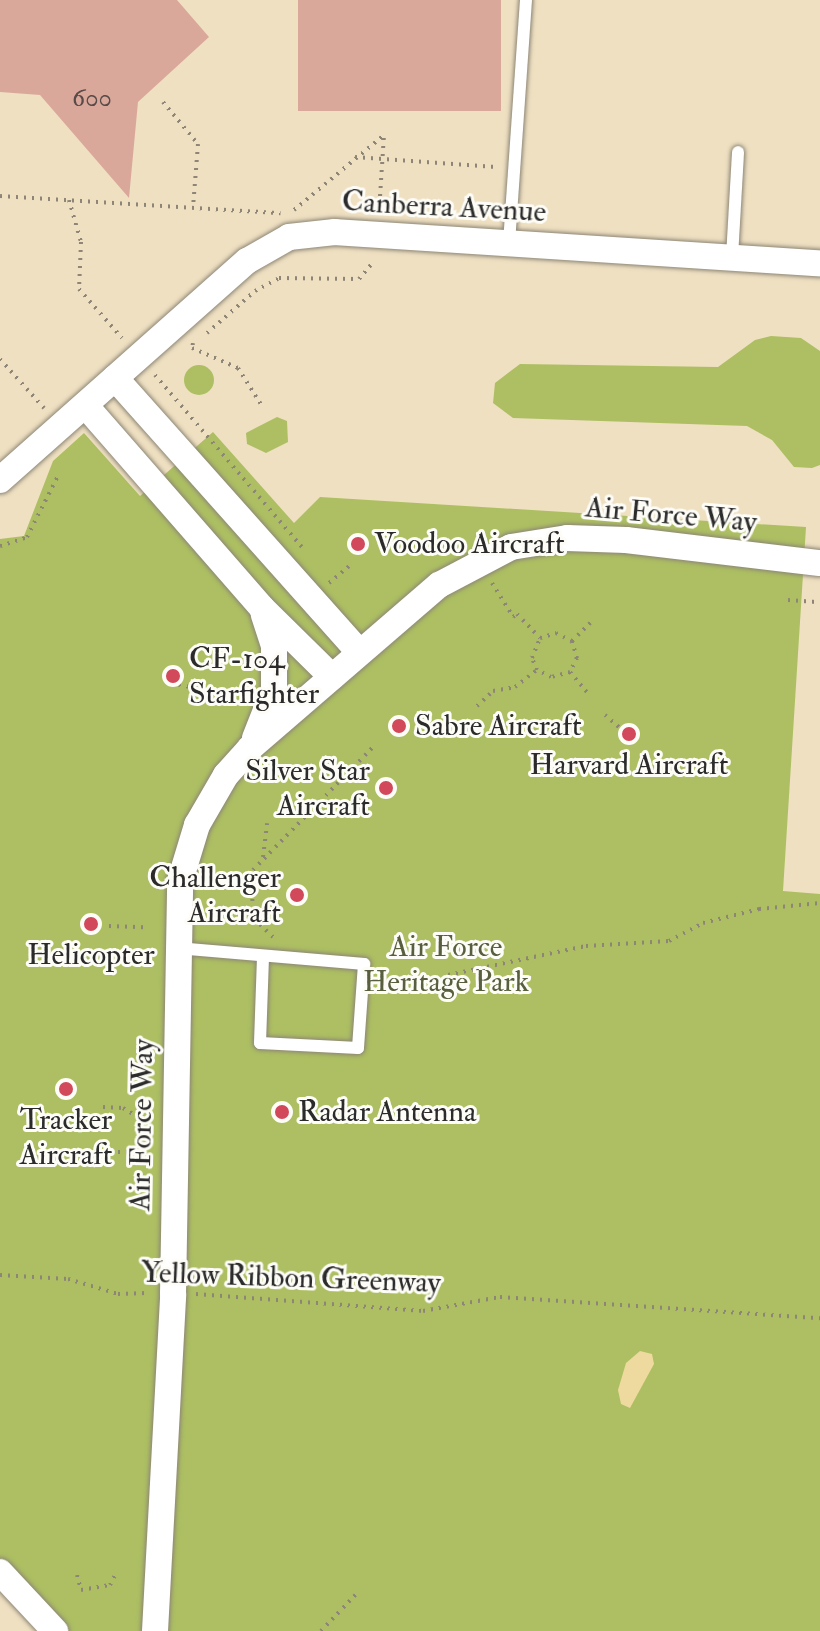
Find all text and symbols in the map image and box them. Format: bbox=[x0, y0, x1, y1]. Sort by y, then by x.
house number: 600 bbox=[72, 83, 112, 115]
street label: Canberra Avenue bbox=[341, 184, 547, 230]
street label: Air Force Way bbox=[584, 490, 758, 540]
place label: Voodoo Aircraft bbox=[374, 526, 565, 562]
marker: Voodoo Aircraft bbox=[349, 535, 367, 553]
place label: CF-104 Starfighter bbox=[189, 641, 319, 712]
marker: CF-104 Starfighter bbox=[164, 667, 182, 685]
place label: Sabre Aircraft bbox=[415, 708, 582, 744]
marker: Sabre Aircraft bbox=[390, 717, 408, 735]
marker: Harvard Aircraft bbox=[620, 725, 638, 743]
place label: Harvard Aircraft bbox=[530, 747, 728, 783]
place label: Silver Star Aircraft bbox=[245, 753, 370, 824]
marker: Silver Star Aircraft bbox=[377, 779, 395, 797]
place label: Challenger Aircraft bbox=[149, 860, 281, 930]
marker: Challenger Aircraft bbox=[288, 886, 306, 904]
marker: Helicopter bbox=[82, 915, 100, 933]
park label: Air Force Heritage Park bbox=[363, 929, 529, 1000]
place label: Helicopter bbox=[27, 937, 155, 973]
street label: Air Force Way bbox=[123, 1039, 161, 1211]
marker: Tracker Aircraft bbox=[57, 1080, 75, 1098]
place label: Radar Antenna bbox=[298, 1094, 476, 1130]
place label: Tracker Aircraft bbox=[19, 1102, 113, 1172]
marker: Radar Antenna bbox=[273, 1103, 291, 1121]
street label: Yellow Ribbon Greenway bbox=[141, 1255, 441, 1301]

